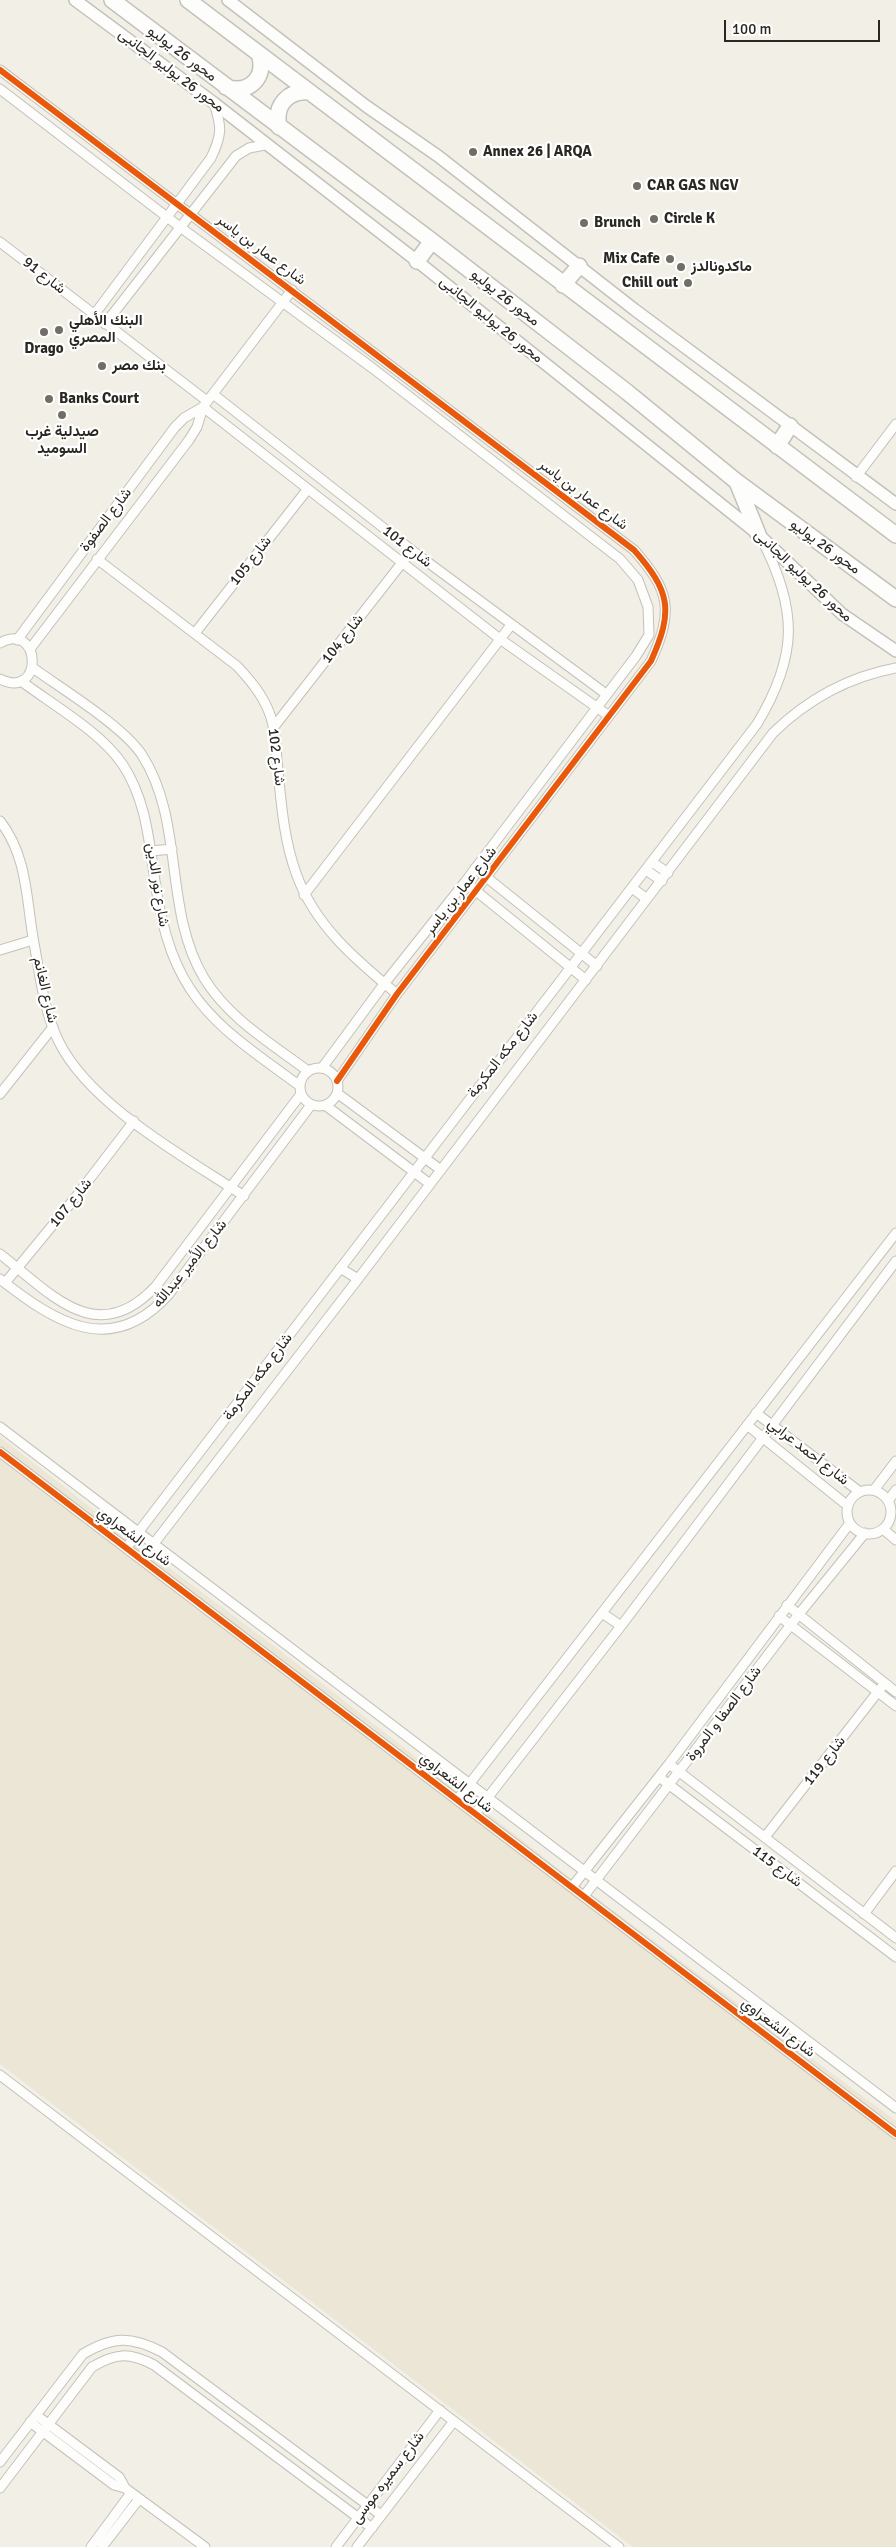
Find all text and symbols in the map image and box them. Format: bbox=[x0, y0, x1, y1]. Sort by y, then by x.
scale bar bbox=[726, 10, 882, 42]
text: 100 m bbox=[732, 20, 772, 38]
street label: محور 26 يوليو bbox=[144, 22, 220, 86]
street label: محور 26 يوليو الجانبى bbox=[114, 25, 228, 117]
place label: Annex 26 | ARQA bbox=[483, 143, 592, 161]
marker: Annex 26 | ARQA bbox=[467, 146, 479, 158]
place label: CAR GAS NGV bbox=[647, 177, 739, 195]
marker: CAR GAS NGV bbox=[631, 180, 643, 192]
place label: Circle K bbox=[664, 210, 715, 228]
street label: شارع عمار بن ياسر bbox=[213, 211, 309, 289]
marker: Circle K bbox=[648, 213, 660, 225]
place label: Brunch bbox=[594, 214, 641, 232]
marker: Brunch bbox=[578, 217, 590, 229]
place label: Mix Cafe bbox=[603, 250, 660, 268]
marker: Mix Cafe bbox=[664, 253, 676, 265]
street label: شارع 91 bbox=[19, 254, 69, 298]
place label: ماكدونالدز bbox=[691, 258, 752, 276]
marker: ماكدونالدز bbox=[675, 261, 687, 273]
street label: محور 26 يوليو bbox=[467, 266, 543, 330]
street label: محور 26 يوليو الجانبى bbox=[436, 273, 546, 367]
place label: Chill out bbox=[622, 274, 678, 292]
marker: Chill out bbox=[682, 277, 694, 289]
place label: البنك الأهلي المصري bbox=[69, 312, 143, 347]
marker: البنك الأهلي المصري bbox=[53, 324, 65, 336]
marker: Drago bbox=[38, 326, 50, 338]
place label: Drago bbox=[24, 340, 64, 358]
place label: بنك مصر bbox=[112, 357, 166, 375]
marker: بنك مصر bbox=[96, 360, 108, 372]
place label: Banks Court bbox=[59, 390, 139, 408]
marker: Banks Court bbox=[43, 393, 55, 405]
marker: صيدلية غرب السوميد bbox=[56, 409, 68, 421]
place label: صيدلية غرب السوميد bbox=[25, 423, 99, 458]
street label: شارع عمار بن ياسر bbox=[535, 456, 631, 534]
street label: شارع الصفوة bbox=[76, 485, 136, 555]
street label: محور 26 يوليو bbox=[786, 516, 864, 578]
street label: شارع 101 bbox=[379, 522, 435, 572]
street label: محور 26 يوليو الجانبى bbox=[750, 526, 856, 626]
street label: شارع 105 bbox=[226, 533, 276, 589]
street label: شارع 104 bbox=[318, 611, 368, 667]
street label: شارع 102 bbox=[264, 727, 288, 787]
street label: شارع نور الدين bbox=[141, 842, 173, 928]
street label: شارع عمار بن ياسر bbox=[421, 843, 501, 939]
street label: شارع الغانم bbox=[29, 955, 61, 1025]
street label: شارع مكه المكرمة bbox=[464, 1008, 542, 1102]
street label: شارع 107 bbox=[46, 1175, 96, 1231]
street label: شارع الأمير عبدالله bbox=[149, 1216, 231, 1312]
street label: شارع مكه المكرمة bbox=[219, 1330, 297, 1424]
street label: شارع أحمد عرابي bbox=[764, 1415, 852, 1489]
street label: شارع الشعراوي bbox=[93, 1503, 175, 1571]
street label: شارع الصفا و المروة bbox=[682, 1663, 766, 1765]
street label: شارع 119 bbox=[800, 1733, 850, 1789]
street label: شارع الشعراوي bbox=[416, 1749, 496, 1817]
street label: شارع 115 bbox=[749, 1842, 805, 1892]
street label: شارع الشعراوي bbox=[737, 1994, 819, 2062]
street label: شارع سميره موسى bbox=[347, 2428, 429, 2528]

